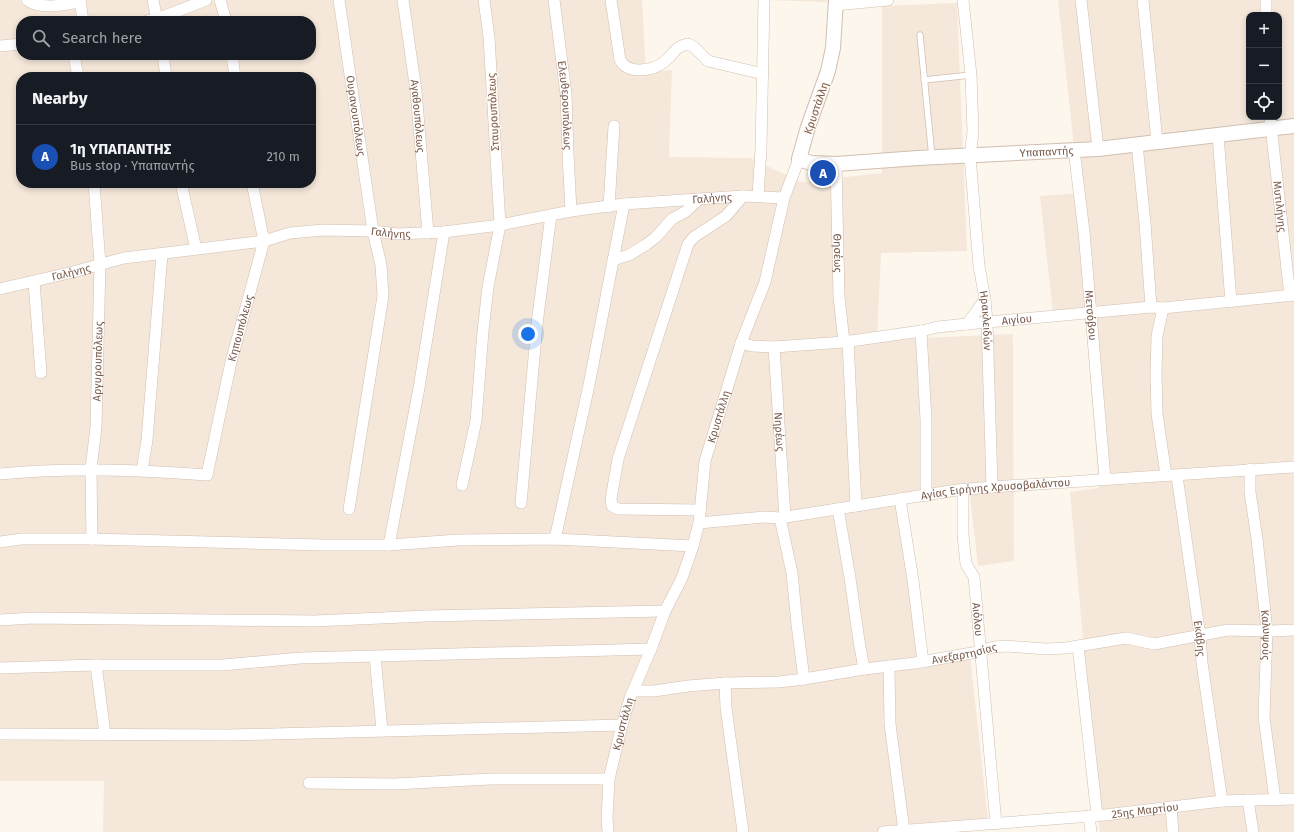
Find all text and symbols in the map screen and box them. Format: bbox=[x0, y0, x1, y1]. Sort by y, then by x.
map controls bbox=[1246, 12, 1282, 120]
button: + bbox=[1246, 12, 1282, 48]
search box bbox=[16, 16, 316, 60]
icon: search bbox=[30, 27, 52, 49]
text: Search here bbox=[62, 29, 142, 47]
button: − bbox=[1246, 48, 1282, 84]
street label: Ελευθερουπόλεως bbox=[555, 60, 574, 150]
street label: Σταυρουπόλεως bbox=[485, 73, 502, 151]
street label: Ουρανουπόλεως bbox=[343, 75, 368, 157]
street label: Αγαθουπόλεως bbox=[407, 79, 427, 153]
street label: Κρυστάλλη bbox=[802, 80, 831, 136]
button: locate bbox=[1246, 84, 1282, 120]
text: Nearby bbox=[32, 88, 87, 109]
text: 1η ΥΠΑΠΑΝΤΗΣ bbox=[70, 140, 171, 158]
street label: Υπαπαντής bbox=[1019, 144, 1074, 160]
text: A bbox=[41, 149, 49, 164]
text: 210 m bbox=[266, 149, 300, 164]
text: Bus stop · Υπαπαντής bbox=[70, 158, 195, 173]
pin: A bbox=[810, 158, 836, 188]
street label: Μυτιλήνης bbox=[1270, 180, 1289, 233]
street label: Γαλήνης bbox=[692, 191, 732, 206]
street label: Γαλήνης bbox=[370, 225, 411, 241]
street label: Θησέως bbox=[831, 233, 844, 273]
street label: Γαλήνης bbox=[50, 261, 92, 284]
street label: Μετσόβου bbox=[1082, 289, 1099, 341]
street label: Ηρακλειδών bbox=[977, 290, 994, 351]
street label: Κηπουπόλεως bbox=[225, 293, 256, 363]
street label: Αιγίου bbox=[1001, 312, 1033, 328]
street label: Αργυρουπόλεως bbox=[91, 321, 106, 401]
your location bbox=[518, 324, 538, 344]
street label: Κρυστάλλη bbox=[705, 389, 733, 445]
street label: Νηρέως bbox=[771, 412, 787, 452]
street label: Αγίας Ειρήνης Χρυσοβαλάντου bbox=[920, 476, 1071, 503]
street label: Αιόλου bbox=[969, 602, 985, 637]
street label: Καλυψούς bbox=[1258, 609, 1273, 660]
street label: Εκάβης bbox=[1191, 619, 1208, 657]
street label: Ανεξαρτησίας bbox=[931, 641, 998, 667]
street label: Κρυστάλλη bbox=[610, 696, 637, 752]
street label: 25ης Μαρτίου bbox=[1111, 800, 1179, 821]

